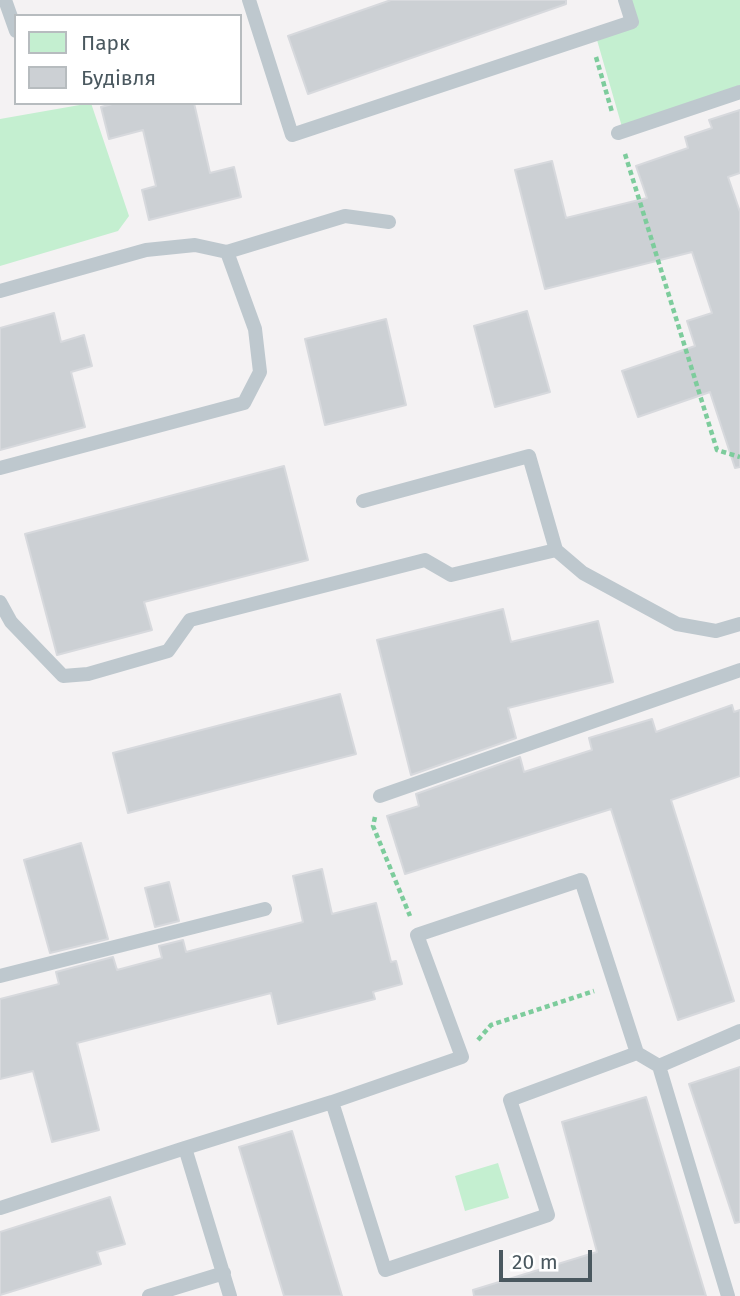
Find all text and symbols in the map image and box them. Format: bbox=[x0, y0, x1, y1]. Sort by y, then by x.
legend bbox=[14, 14, 242, 105]
text: Парк bbox=[81, 30, 130, 56]
text: Будівля bbox=[81, 65, 156, 91]
scale bar bbox=[502, 1236, 595, 1280]
text: 20 m bbox=[512, 1249, 558, 1275]

